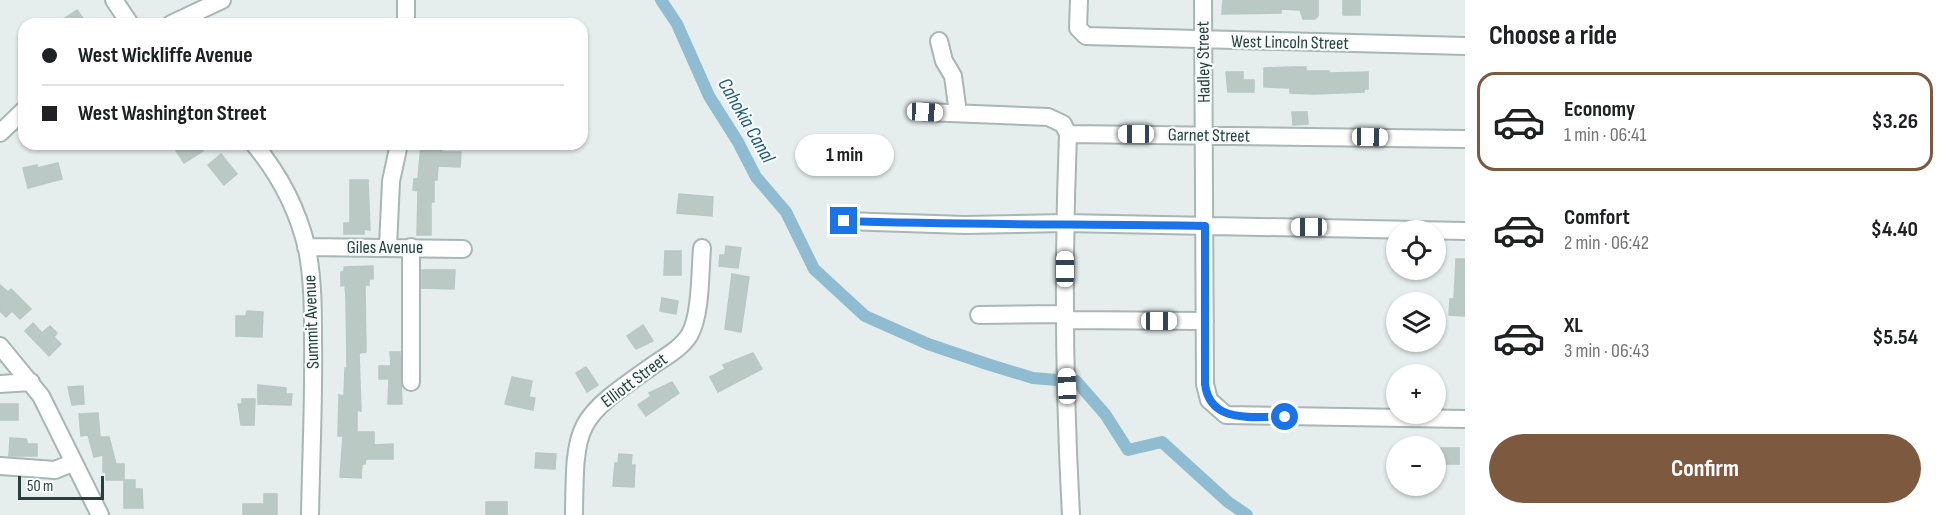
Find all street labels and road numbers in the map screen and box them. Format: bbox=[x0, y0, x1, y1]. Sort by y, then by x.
street label: Hadley Street bbox=[1192, 20, 1215, 103]
street label: West Lincoln Street bbox=[1231, 31, 1350, 54]
street label: Garnet Street bbox=[1168, 124, 1251, 147]
street label: Giles Avenue bbox=[347, 237, 423, 258]
street label: Summit Avenue bbox=[299, 275, 324, 369]
street label: Elliott Street bbox=[597, 349, 672, 412]

